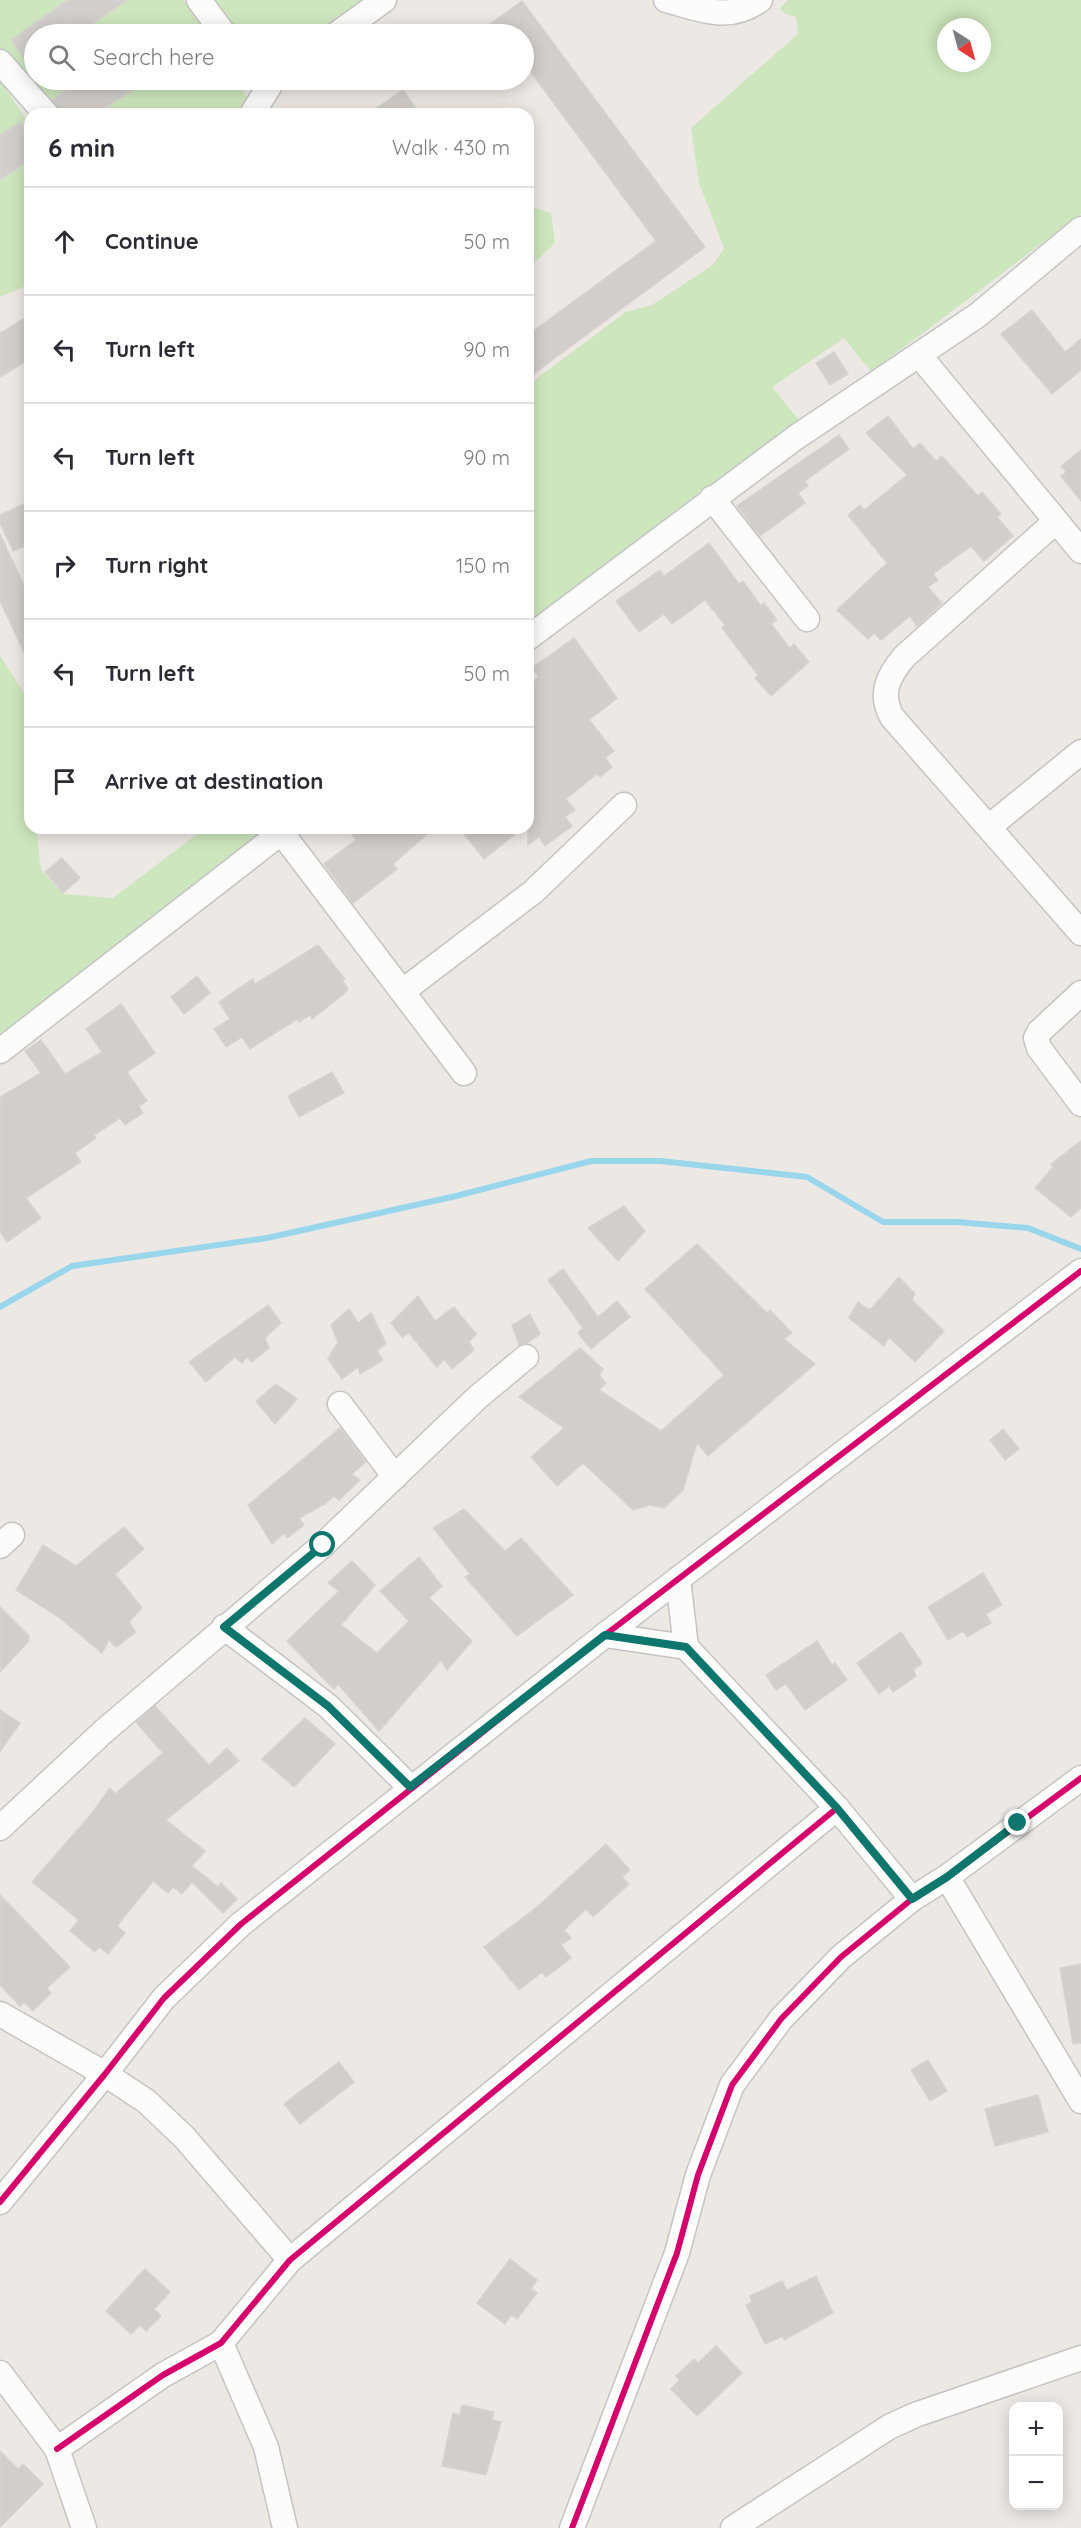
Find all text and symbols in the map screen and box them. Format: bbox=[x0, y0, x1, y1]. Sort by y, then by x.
north arrow bbox=[937, 18, 991, 72]
search box bbox=[24, 24, 534, 90]
icon: search bbox=[45, 41, 78, 74]
text: Search here bbox=[93, 43, 214, 71]
text: 6 min bbox=[48, 131, 115, 164]
text: Walk · 430 m bbox=[392, 135, 510, 160]
icon: ahead bbox=[48, 225, 81, 258]
text: Continue bbox=[105, 227, 199, 255]
text: 50 m bbox=[464, 229, 510, 254]
icon: left bbox=[48, 333, 81, 366]
text: Turn left bbox=[105, 335, 195, 363]
text: 90 m bbox=[463, 337, 510, 362]
icon: left bbox=[48, 441, 81, 474]
text: Turn left bbox=[105, 443, 195, 471]
text: 90 m bbox=[463, 445, 510, 470]
icon: right bbox=[48, 549, 81, 582]
text: Turn right bbox=[105, 551, 209, 579]
text: 150 m bbox=[456, 553, 510, 578]
icon: left bbox=[48, 657, 81, 690]
text: Turn left bbox=[105, 659, 195, 687]
text: 50 m bbox=[464, 661, 510, 686]
icon: arrive bbox=[48, 765, 81, 798]
text: Arrive at destination bbox=[105, 767, 323, 795]
route start bbox=[309, 1531, 335, 1557]
route end bbox=[1004, 1809, 1030, 1835]
map controls bbox=[1009, 2402, 1063, 2510]
button: + bbox=[1009, 2402, 1063, 2456]
button: − bbox=[1009, 2456, 1063, 2510]

